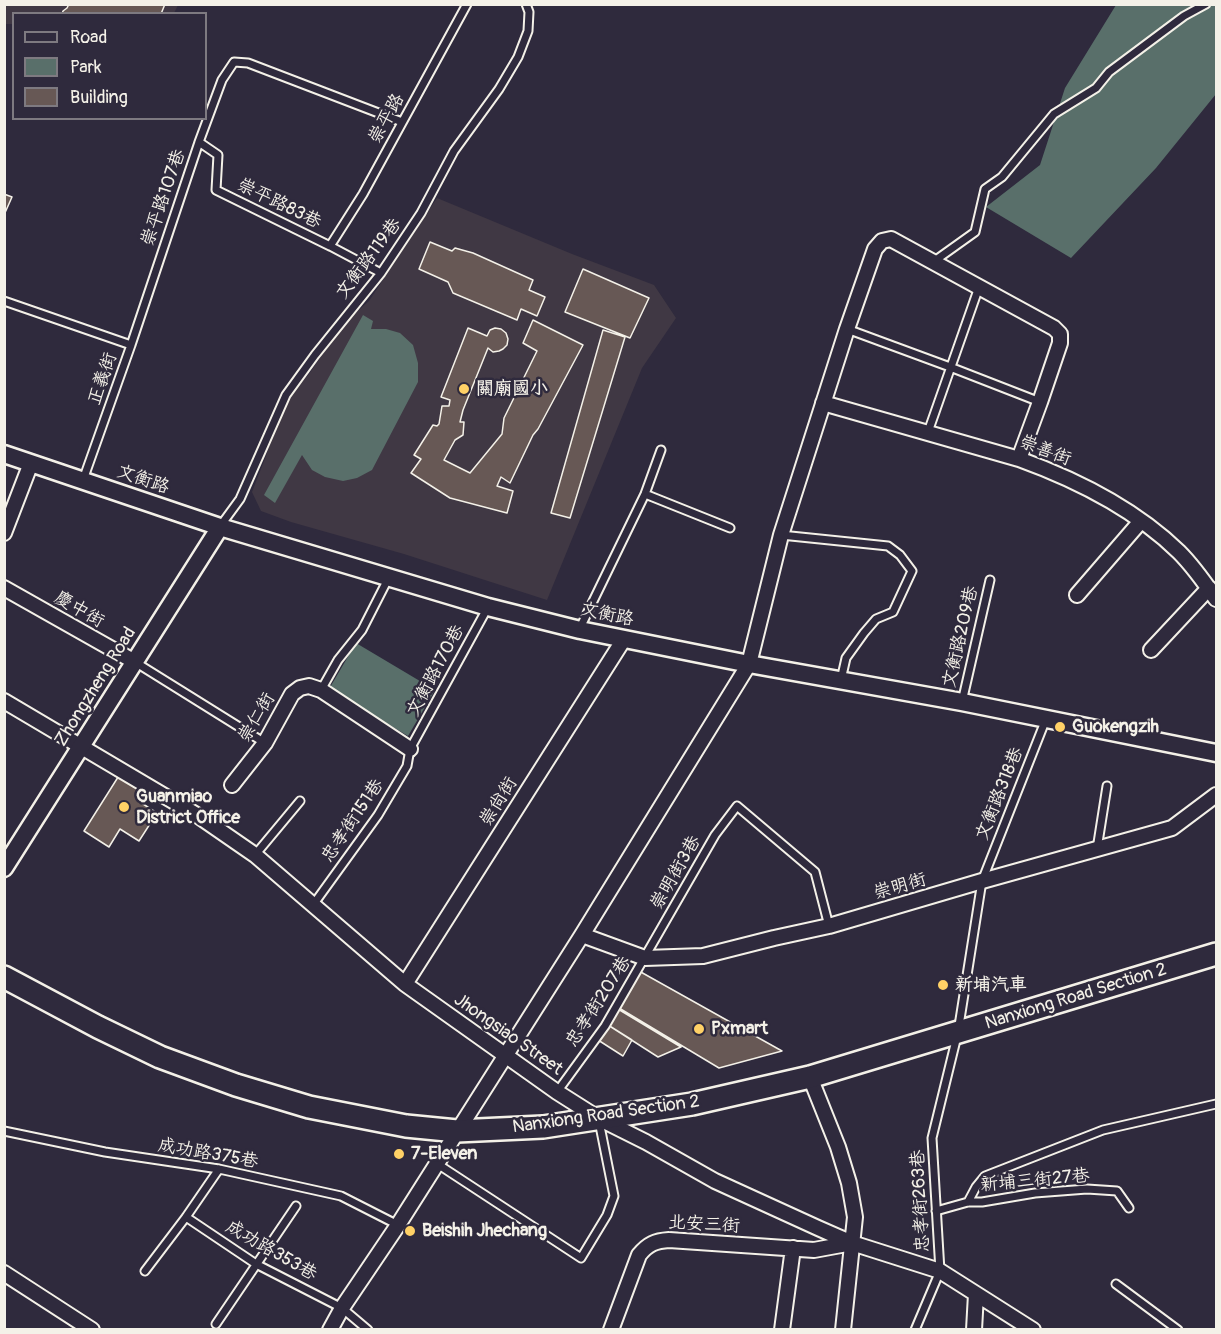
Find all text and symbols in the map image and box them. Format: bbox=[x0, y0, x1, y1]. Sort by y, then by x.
legend bbox=[12, 12, 207, 120]
text: Road bbox=[70, 26, 107, 49]
text: Park bbox=[70, 56, 102, 79]
text: Building bbox=[70, 86, 128, 109]
street label: 崇平路 bbox=[364, 90, 410, 148]
street label: 崇平路107巷 bbox=[137, 147, 191, 249]
street label: 崇平路83巷 bbox=[233, 174, 325, 234]
street label: 文衡路119巷 bbox=[332, 214, 406, 304]
street label: 正義街 bbox=[84, 350, 122, 408]
place label: 關廟國小 bbox=[476, 378, 548, 400]
marker: 關廟國小 bbox=[457, 382, 471, 396]
street label: 崇善街 bbox=[1016, 431, 1074, 471]
street label: 文衡路 bbox=[114, 461, 172, 499]
street label: 文衡路209巷 bbox=[939, 584, 983, 690]
street label: 慶中街 bbox=[50, 587, 108, 633]
street label: 文衡路 bbox=[578, 599, 636, 631]
street label: 文衡路170巷 bbox=[403, 621, 469, 721]
street label: Zhongzheng Road bbox=[51, 624, 141, 750]
street label: 崇仁街 bbox=[234, 689, 280, 747]
place label: Guokengzih bbox=[1072, 716, 1159, 738]
marker: Guokengzih bbox=[1053, 720, 1067, 734]
street label: 文衡路318巷 bbox=[972, 744, 1028, 844]
street label: 崇尚街 bbox=[476, 773, 522, 831]
street label: 忠孝街151巷 bbox=[317, 775, 389, 867]
place label: Guanmiao District Office bbox=[136, 786, 240, 828]
marker: Guanmiao District Office bbox=[117, 800, 131, 814]
street label: 崇明街3巷 bbox=[646, 832, 706, 914]
street label: 崇明街 bbox=[871, 869, 929, 905]
street label: 忠孝街207巷 bbox=[562, 953, 636, 1051]
street label: Nanxiong Road Section 2 bbox=[983, 959, 1169, 1035]
place label: 新埔汽車 bbox=[955, 974, 1027, 996]
marker: 新埔汽車 bbox=[936, 978, 950, 992]
street label: Jhongsiao Street bbox=[449, 990, 567, 1080]
place label: Pxmart bbox=[711, 1018, 768, 1040]
marker: Pxmart bbox=[692, 1022, 706, 1036]
street label: Nanxiong Road Section 2 bbox=[511, 1091, 701, 1139]
street label: 成功路375巷 bbox=[156, 1135, 260, 1173]
place label: 7-Eleven bbox=[411, 1143, 478, 1165]
marker: 7-Eleven bbox=[392, 1147, 406, 1161]
street label: 忠孝街263巷 bbox=[908, 1149, 934, 1253]
street label: 新埔三街27巷 bbox=[979, 1165, 1091, 1197]
street label: 北安三街 bbox=[667, 1212, 741, 1238]
street label: 成功路353巷 bbox=[222, 1216, 320, 1286]
place label: Beishih Jhechang bbox=[422, 1220, 547, 1242]
marker: Beishih Jhechang bbox=[403, 1224, 417, 1238]

